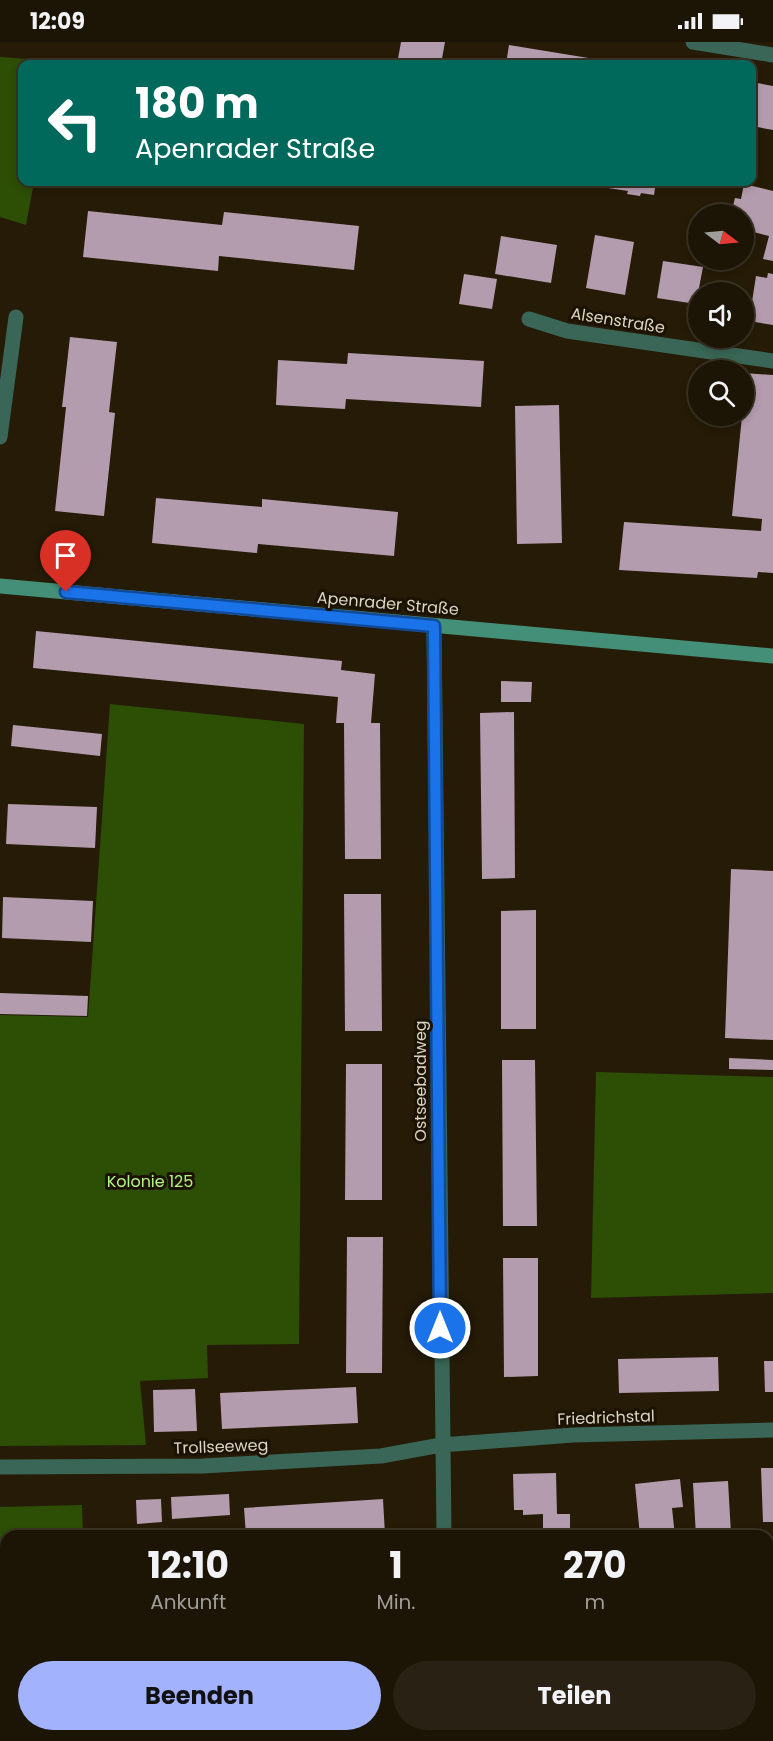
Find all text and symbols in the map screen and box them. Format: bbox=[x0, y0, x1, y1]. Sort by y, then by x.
text: 12:09 bbox=[30, 6, 85, 37]
text: 180 m bbox=[135, 74, 259, 133]
icon: left bbox=[36, 84, 114, 162]
text: Apenrader Straße bbox=[135, 130, 375, 167]
north arrow bbox=[688, 204, 754, 270]
map controls bbox=[688, 204, 754, 426]
button: sound bbox=[688, 282, 754, 348]
street label: Alsenstraße bbox=[569, 302, 667, 339]
button: search bbox=[688, 360, 754, 426]
pin bbox=[40, 530, 91, 592]
icon: arrive bbox=[49, 539, 82, 572]
street label: Apenrader Straße bbox=[316, 586, 460, 621]
street label: Ostseebadweg bbox=[409, 1020, 432, 1142]
park label: Kolonie 125 bbox=[107, 1170, 193, 1193]
position arrow bbox=[408, 1296, 472, 1360]
street label: Friedrichstal bbox=[557, 1404, 655, 1431]
street label: Trollseeweg bbox=[173, 1433, 269, 1460]
text: 12:10 bbox=[148, 1540, 229, 1591]
text: 1 bbox=[389, 1540, 403, 1591]
text: 270 bbox=[563, 1540, 626, 1591]
text: Ankunft bbox=[150, 1588, 226, 1616]
text: Min. bbox=[376, 1588, 416, 1616]
text: m bbox=[584, 1588, 605, 1616]
button: Beenden bbox=[18, 1661, 381, 1730]
button: Teilen bbox=[393, 1661, 756, 1730]

